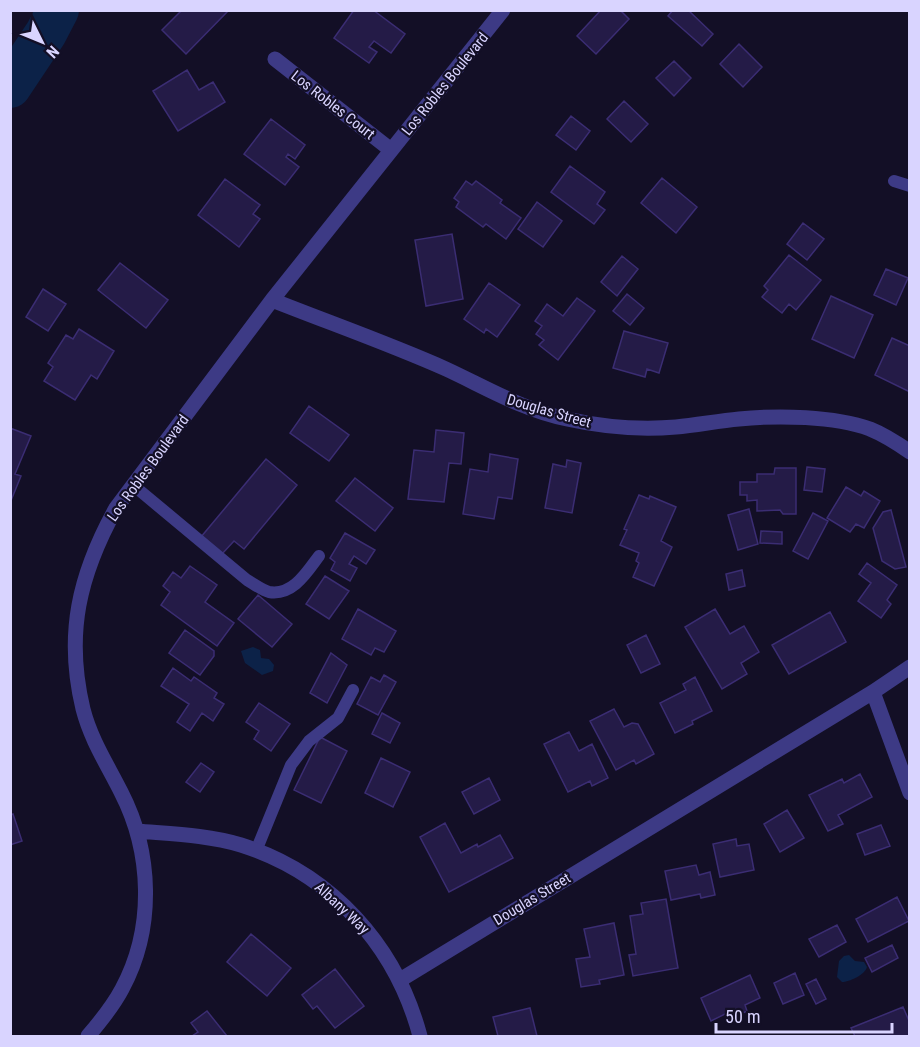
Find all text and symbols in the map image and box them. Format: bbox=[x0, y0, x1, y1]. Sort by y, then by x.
north arrow bbox=[12, 12, 72, 72]
street label: Los Robles Boulevard bbox=[398, 29, 492, 139]
text: N bbox=[42, 42, 63, 62]
street label: Los Robles Court bbox=[288, 67, 378, 143]
street label: Douglas Street bbox=[505, 390, 593, 432]
street label: Los Robles Boulevard bbox=[103, 411, 193, 525]
street label: Douglas Street bbox=[490, 869, 574, 929]
street label: Albany Way bbox=[311, 878, 373, 938]
scale bar bbox=[716, 996, 892, 1034]
text: 50 m bbox=[725, 1006, 760, 1027]

